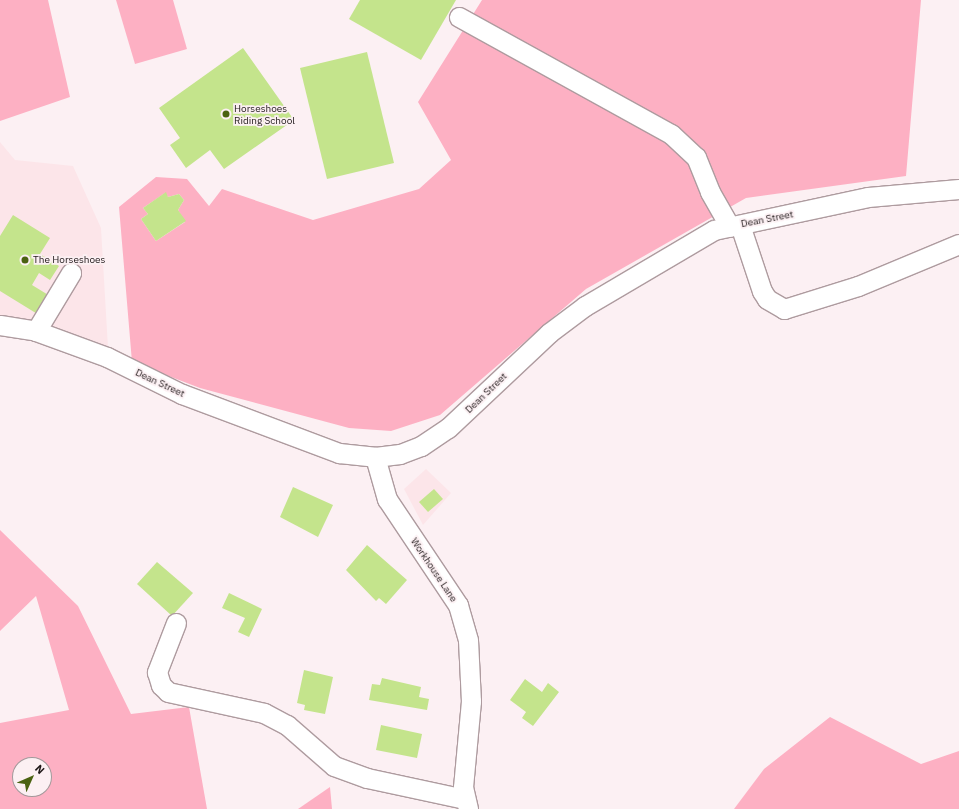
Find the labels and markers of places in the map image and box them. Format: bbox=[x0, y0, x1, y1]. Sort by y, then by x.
place label: Horseshoes Riding School bbox=[234, 102, 295, 126]
marker: Horseshoes Riding School bbox=[221, 109, 231, 119]
place label: The Horseshoes bbox=[33, 254, 105, 266]
marker: The Horseshoes bbox=[20, 255, 30, 265]

